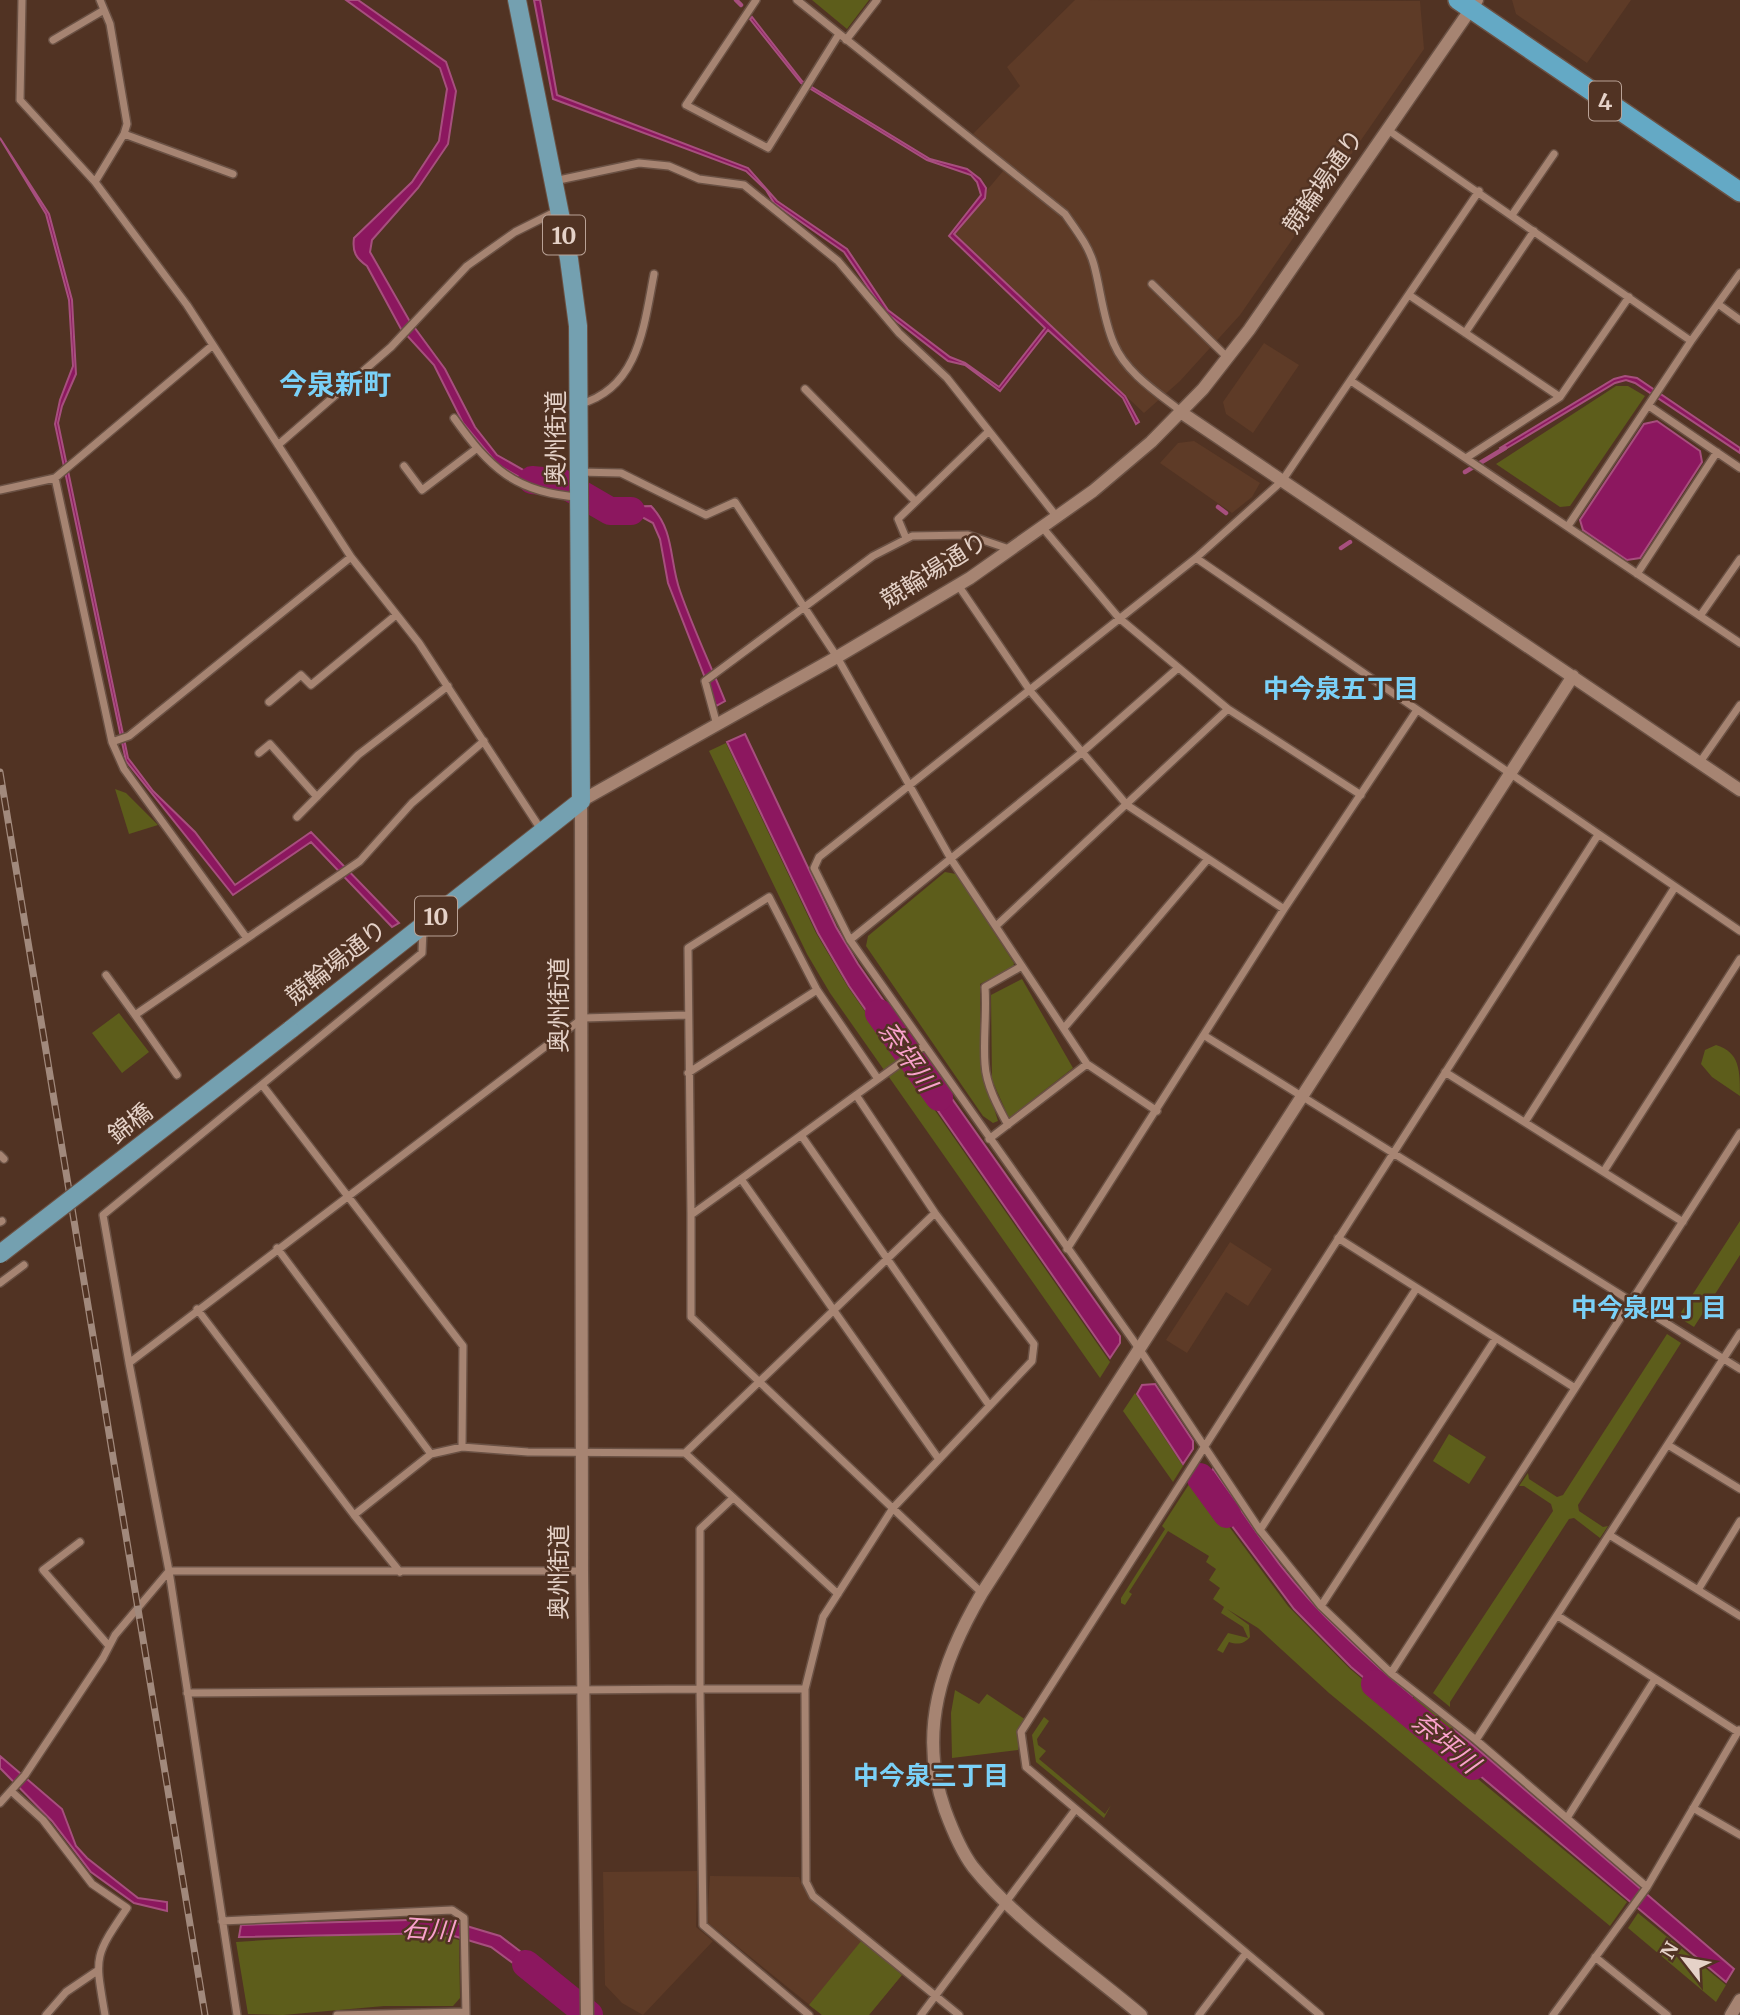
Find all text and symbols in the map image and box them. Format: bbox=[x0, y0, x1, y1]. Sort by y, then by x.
road number: 4 bbox=[1589, 82, 1621, 120]
street label: 競輪場通り bbox=[1276, 123, 1370, 239]
road number: 10 bbox=[543, 216, 585, 254]
district label: 今泉新町 bbox=[279, 366, 391, 402]
street label: 奥州街道 bbox=[540, 390, 571, 486]
street label: 競輪場通り bbox=[875, 525, 993, 615]
district label: 中今泉五丁目 bbox=[1263, 672, 1419, 705]
road number: 10 bbox=[415, 897, 457, 936]
street label: 競輪場通り bbox=[279, 913, 393, 1011]
street label: 奥州街道 bbox=[543, 957, 574, 1053]
water label: 奈坪川 bbox=[872, 1015, 946, 1100]
street label: 錦橋 bbox=[102, 1096, 158, 1150]
district label: 中今泉四丁目 bbox=[1571, 1291, 1727, 1324]
street label: 奥州街道 bbox=[543, 1524, 574, 1620]
water label: 奈坪川 bbox=[1406, 1704, 1489, 1782]
district label: 中今泉三丁目 bbox=[853, 1759, 1009, 1792]
water label: 石川 bbox=[401, 1911, 458, 1947]
north arrow bbox=[1649, 1924, 1719, 1994]
text: N bbox=[1655, 1938, 1684, 1963]

